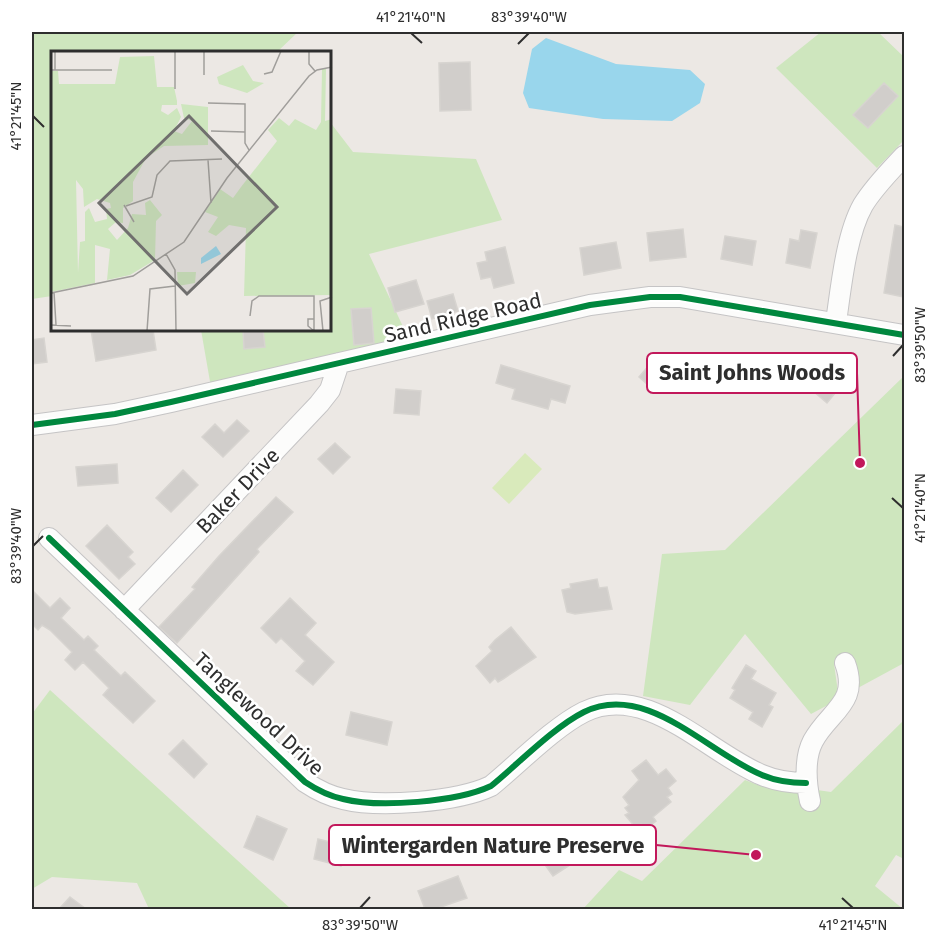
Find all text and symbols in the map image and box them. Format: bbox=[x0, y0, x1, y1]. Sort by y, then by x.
text: 41°21'40"N bbox=[376, 8, 446, 26]
text: 83°39'40"W bbox=[491, 8, 568, 26]
inset map bbox=[51, 51, 332, 332]
text: 41°21'45"N bbox=[7, 82, 25, 150]
street label: Sand Ridge Road bbox=[382, 287, 544, 349]
text: 83°39'50"W bbox=[911, 306, 929, 383]
callout: Saint Johns Woods bbox=[647, 353, 857, 393]
text: Saint Johns Woods bbox=[659, 359, 845, 386]
street label: Baker Drive bbox=[191, 443, 285, 539]
text: 41°21'40"N bbox=[911, 473, 929, 543]
text: 83°39'40"W bbox=[7, 507, 25, 584]
street label: Tanglewood Drive bbox=[188, 647, 330, 781]
callout: Wintergarden Nature Preserve bbox=[329, 825, 656, 865]
text: Wintergarden Nature Preserve bbox=[342, 832, 644, 859]
text: 83°39'50"W bbox=[322, 916, 399, 934]
text: 41°21'45"N bbox=[819, 916, 887, 934]

